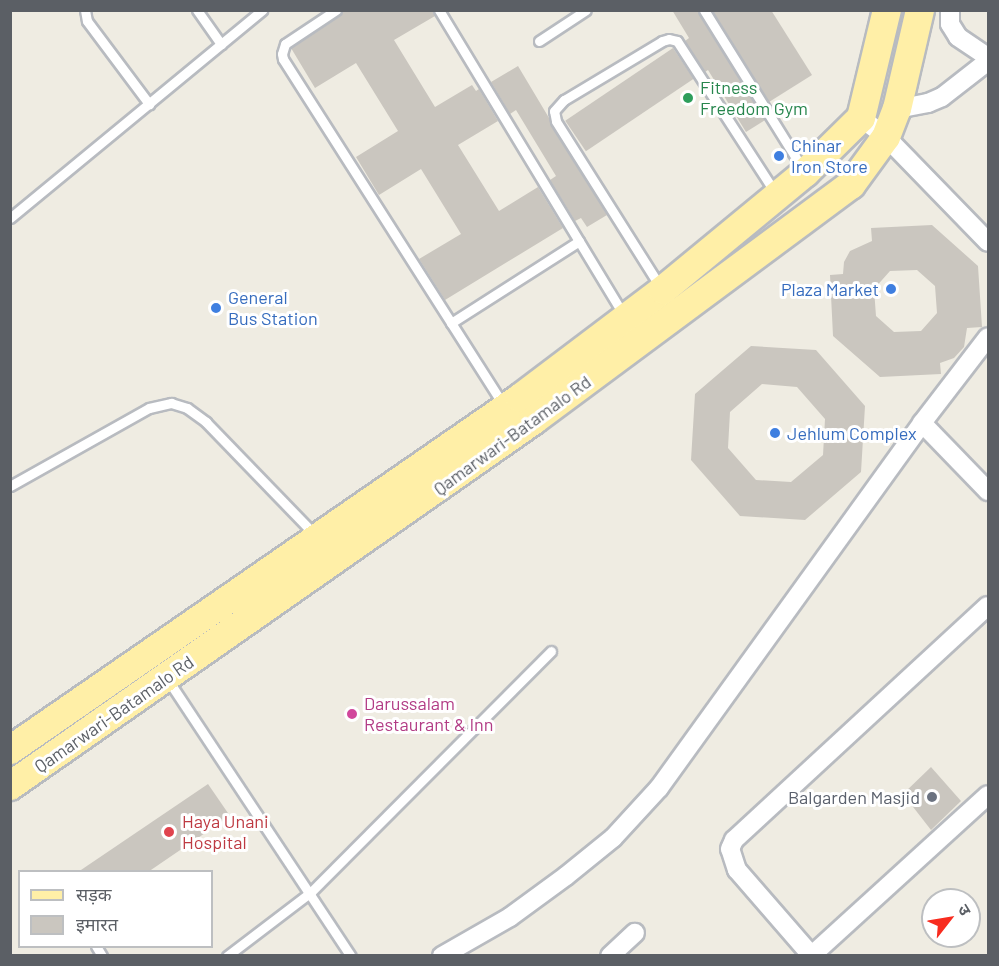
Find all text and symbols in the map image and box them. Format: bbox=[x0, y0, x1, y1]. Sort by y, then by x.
place label: Fitness Freedom Gym bbox=[700, 77, 808, 119]
marker: Fitness Freedom Gym bbox=[681, 91, 695, 105]
place label: Chinar Iron Store bbox=[791, 135, 868, 178]
marker: Chinar Iron Store bbox=[772, 149, 786, 163]
place label: Plaza Market bbox=[781, 278, 879, 300]
marker: Plaza Market bbox=[884, 282, 898, 296]
place label: General Bus Station bbox=[228, 287, 318, 330]
marker: General Bus Station bbox=[209, 301, 223, 315]
street label: Qamarwari-Batamalo Rd bbox=[429, 371, 595, 499]
place label: Jehlum Complex bbox=[787, 422, 917, 444]
marker: Jehlum Complex bbox=[768, 426, 782, 440]
street label: Qamarwari-Batamalo Rd bbox=[30, 651, 198, 777]
place label: Darussalam Restaurant & Inn bbox=[364, 693, 494, 736]
marker: Darussalam Restaurant & Inn bbox=[345, 707, 359, 721]
place label: Balgarden Masjid bbox=[788, 786, 920, 808]
marker: Balgarden Masjid bbox=[925, 790, 939, 804]
place label: Haya Unani Hospital bbox=[182, 811, 269, 854]
marker: Haya Unani Hospital bbox=[160, 823, 178, 841]
legend bbox=[18, 870, 213, 948]
text: सड़क bbox=[76, 883, 112, 905]
north arrow bbox=[921, 888, 981, 948]
text: उ bbox=[955, 901, 976, 918]
text: इमारत bbox=[76, 913, 118, 935]

